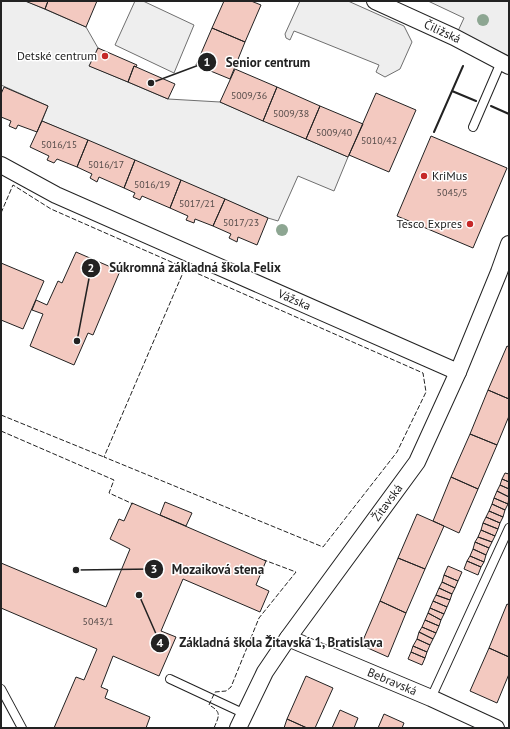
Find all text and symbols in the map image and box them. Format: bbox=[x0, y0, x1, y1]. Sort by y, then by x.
street label: Čiližská bbox=[422, 16, 464, 46]
place label: Detské centrum bbox=[17, 48, 97, 63]
callout: Senior centrum bbox=[197, 50, 318, 75]
marker: Detské centrum bbox=[100, 51, 110, 61]
text: 1 bbox=[204, 54, 210, 69]
text: Senior centrum bbox=[226, 54, 310, 71]
house number: 5009/36 bbox=[231, 89, 267, 102]
house number: 5009/38 bbox=[273, 107, 309, 120]
house number: 5009/40 bbox=[316, 126, 353, 139]
house number: 5010/42 bbox=[361, 134, 397, 147]
house number: 5016/15 bbox=[41, 138, 77, 151]
house number: 5016/17 bbox=[88, 158, 124, 171]
place label: KriMus bbox=[432, 168, 467, 183]
marker: KriMus bbox=[419, 171, 429, 181]
house number: 5016/19 bbox=[134, 178, 170, 191]
house number: 5045/5 bbox=[437, 186, 467, 199]
house number: 5017/21 bbox=[179, 197, 215, 210]
house number: 5017/23 bbox=[223, 216, 259, 229]
place label: Tesco Expres bbox=[397, 216, 462, 231]
marker: Tesco Expres bbox=[465, 219, 475, 229]
callout: Súkromná základná škola Felix bbox=[81, 255, 289, 280]
text: Súkromná základná škola Felix bbox=[109, 259, 281, 276]
text: 2 bbox=[88, 260, 94, 275]
street label: Vážska bbox=[275, 285, 313, 313]
street label: Žitavská bbox=[368, 481, 405, 524]
callout: Mozaiková stena bbox=[144, 557, 272, 582]
text: 3 bbox=[151, 561, 157, 576]
text: Mozaiková stena bbox=[172, 561, 264, 578]
house number: 5043/1 bbox=[83, 615, 113, 628]
callout: Základná škola Žitavská 1, Bratislava bbox=[150, 630, 391, 655]
text: Základná škola Žitavská 1, Bratislava bbox=[179, 634, 383, 651]
text: 4 bbox=[157, 635, 164, 650]
street label: Bebravská bbox=[365, 664, 419, 698]

